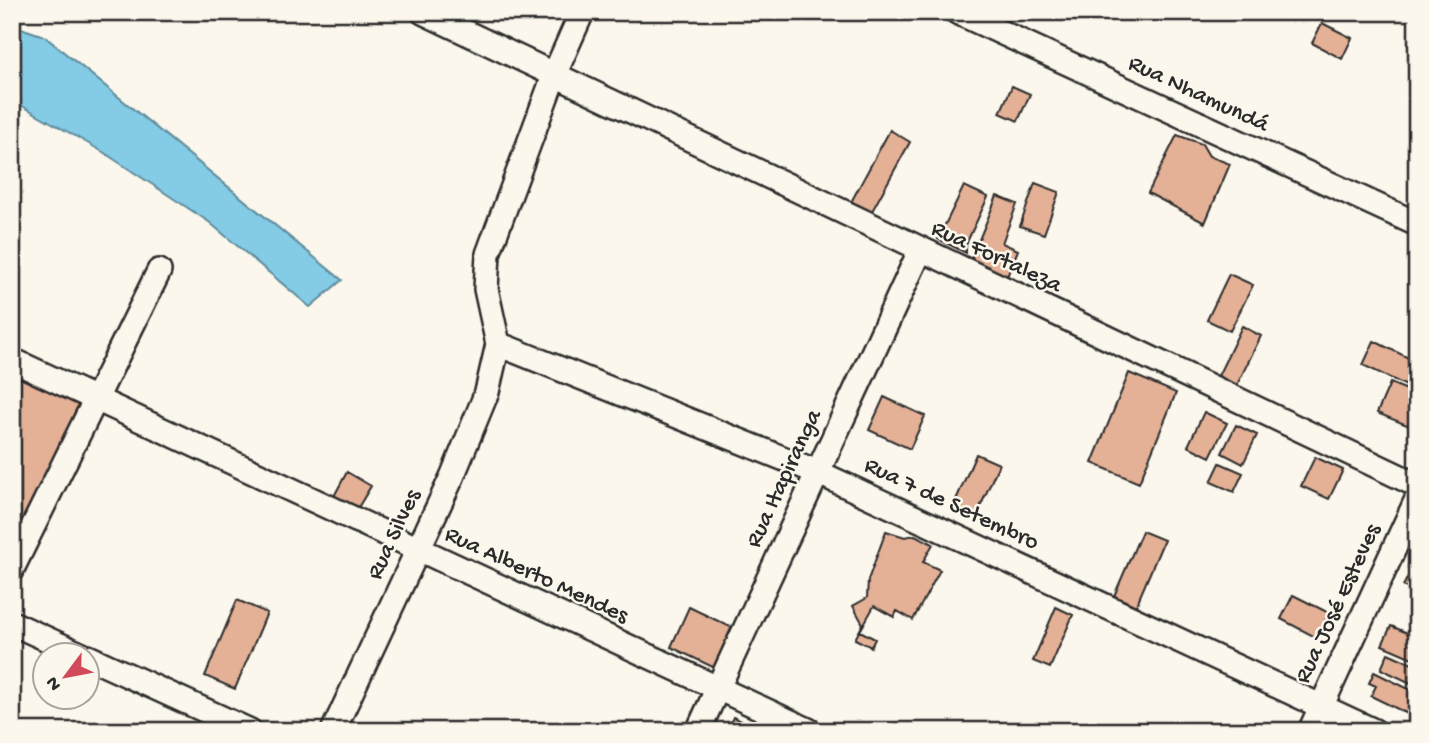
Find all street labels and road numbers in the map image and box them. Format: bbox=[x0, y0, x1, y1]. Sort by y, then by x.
street label: Rua Nhamundá bbox=[1123, 50, 1274, 141]
street label: Rua Fortaleza bbox=[926, 215, 1067, 301]
street label: Rua Itapiranga bbox=[740, 405, 830, 553]
street label: Rua 7 de Setembro bbox=[859, 452, 1043, 558]
street label: Rua Silves bbox=[362, 484, 429, 585]
street label: Rua José Esteves bbox=[1289, 519, 1389, 688]
street label: Rua Alberto Mendes bbox=[439, 521, 634, 632]

